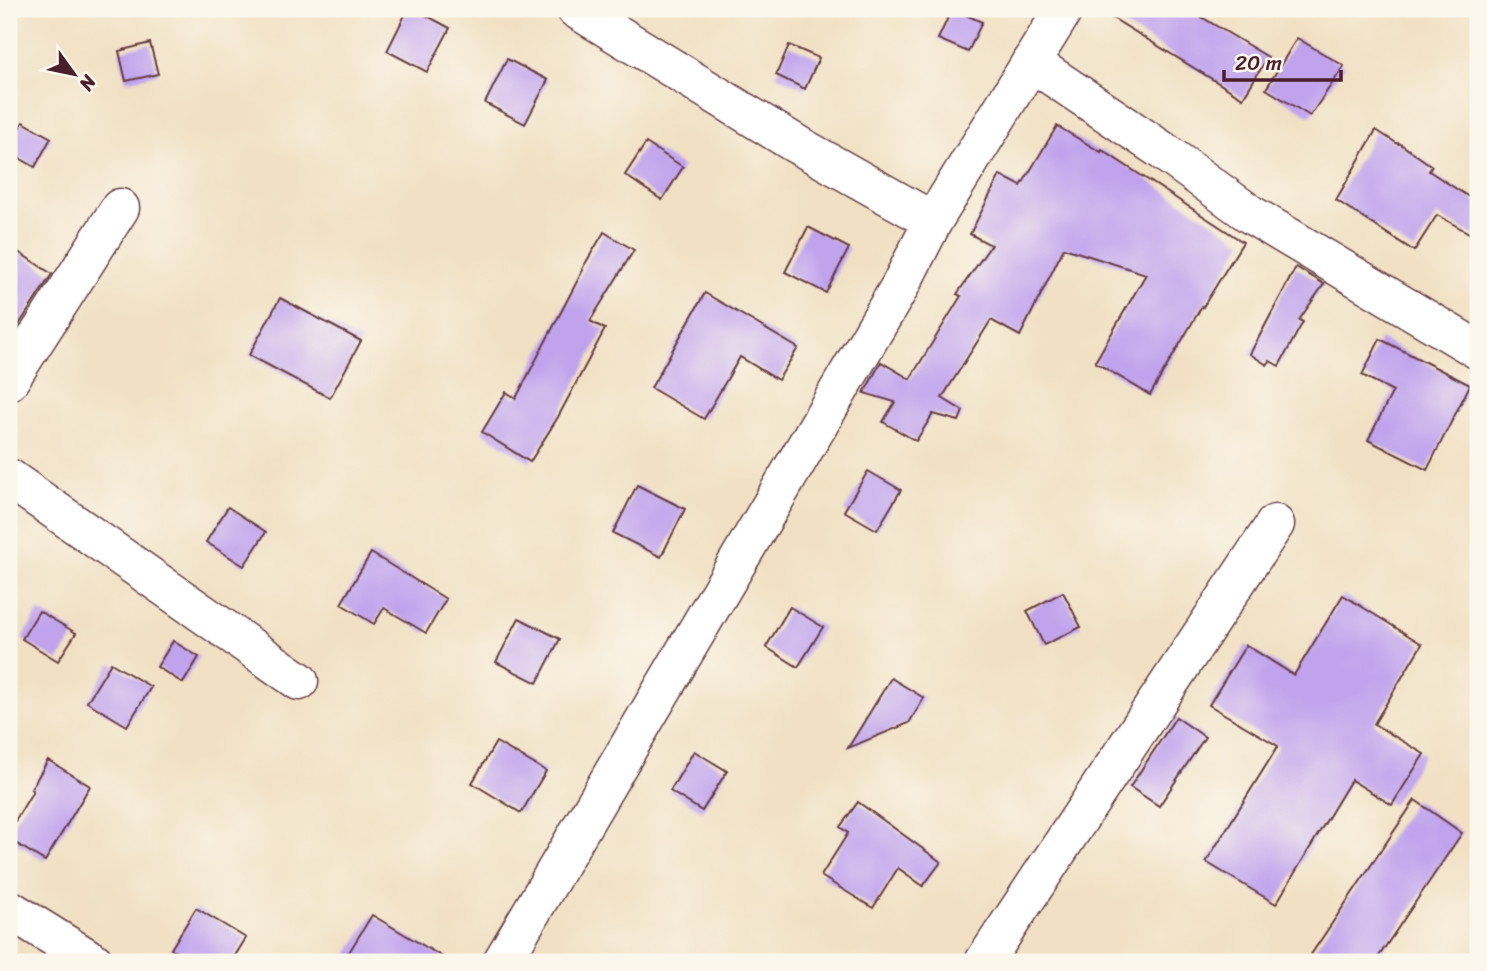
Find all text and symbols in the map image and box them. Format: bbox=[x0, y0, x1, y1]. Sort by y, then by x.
north arrow bbox=[38, 38, 108, 108]
scale bar bbox=[1224, 38, 1342, 82]
text: 20 m bbox=[1235, 44, 1282, 82]
text: N bbox=[70, 68, 106, 98]

